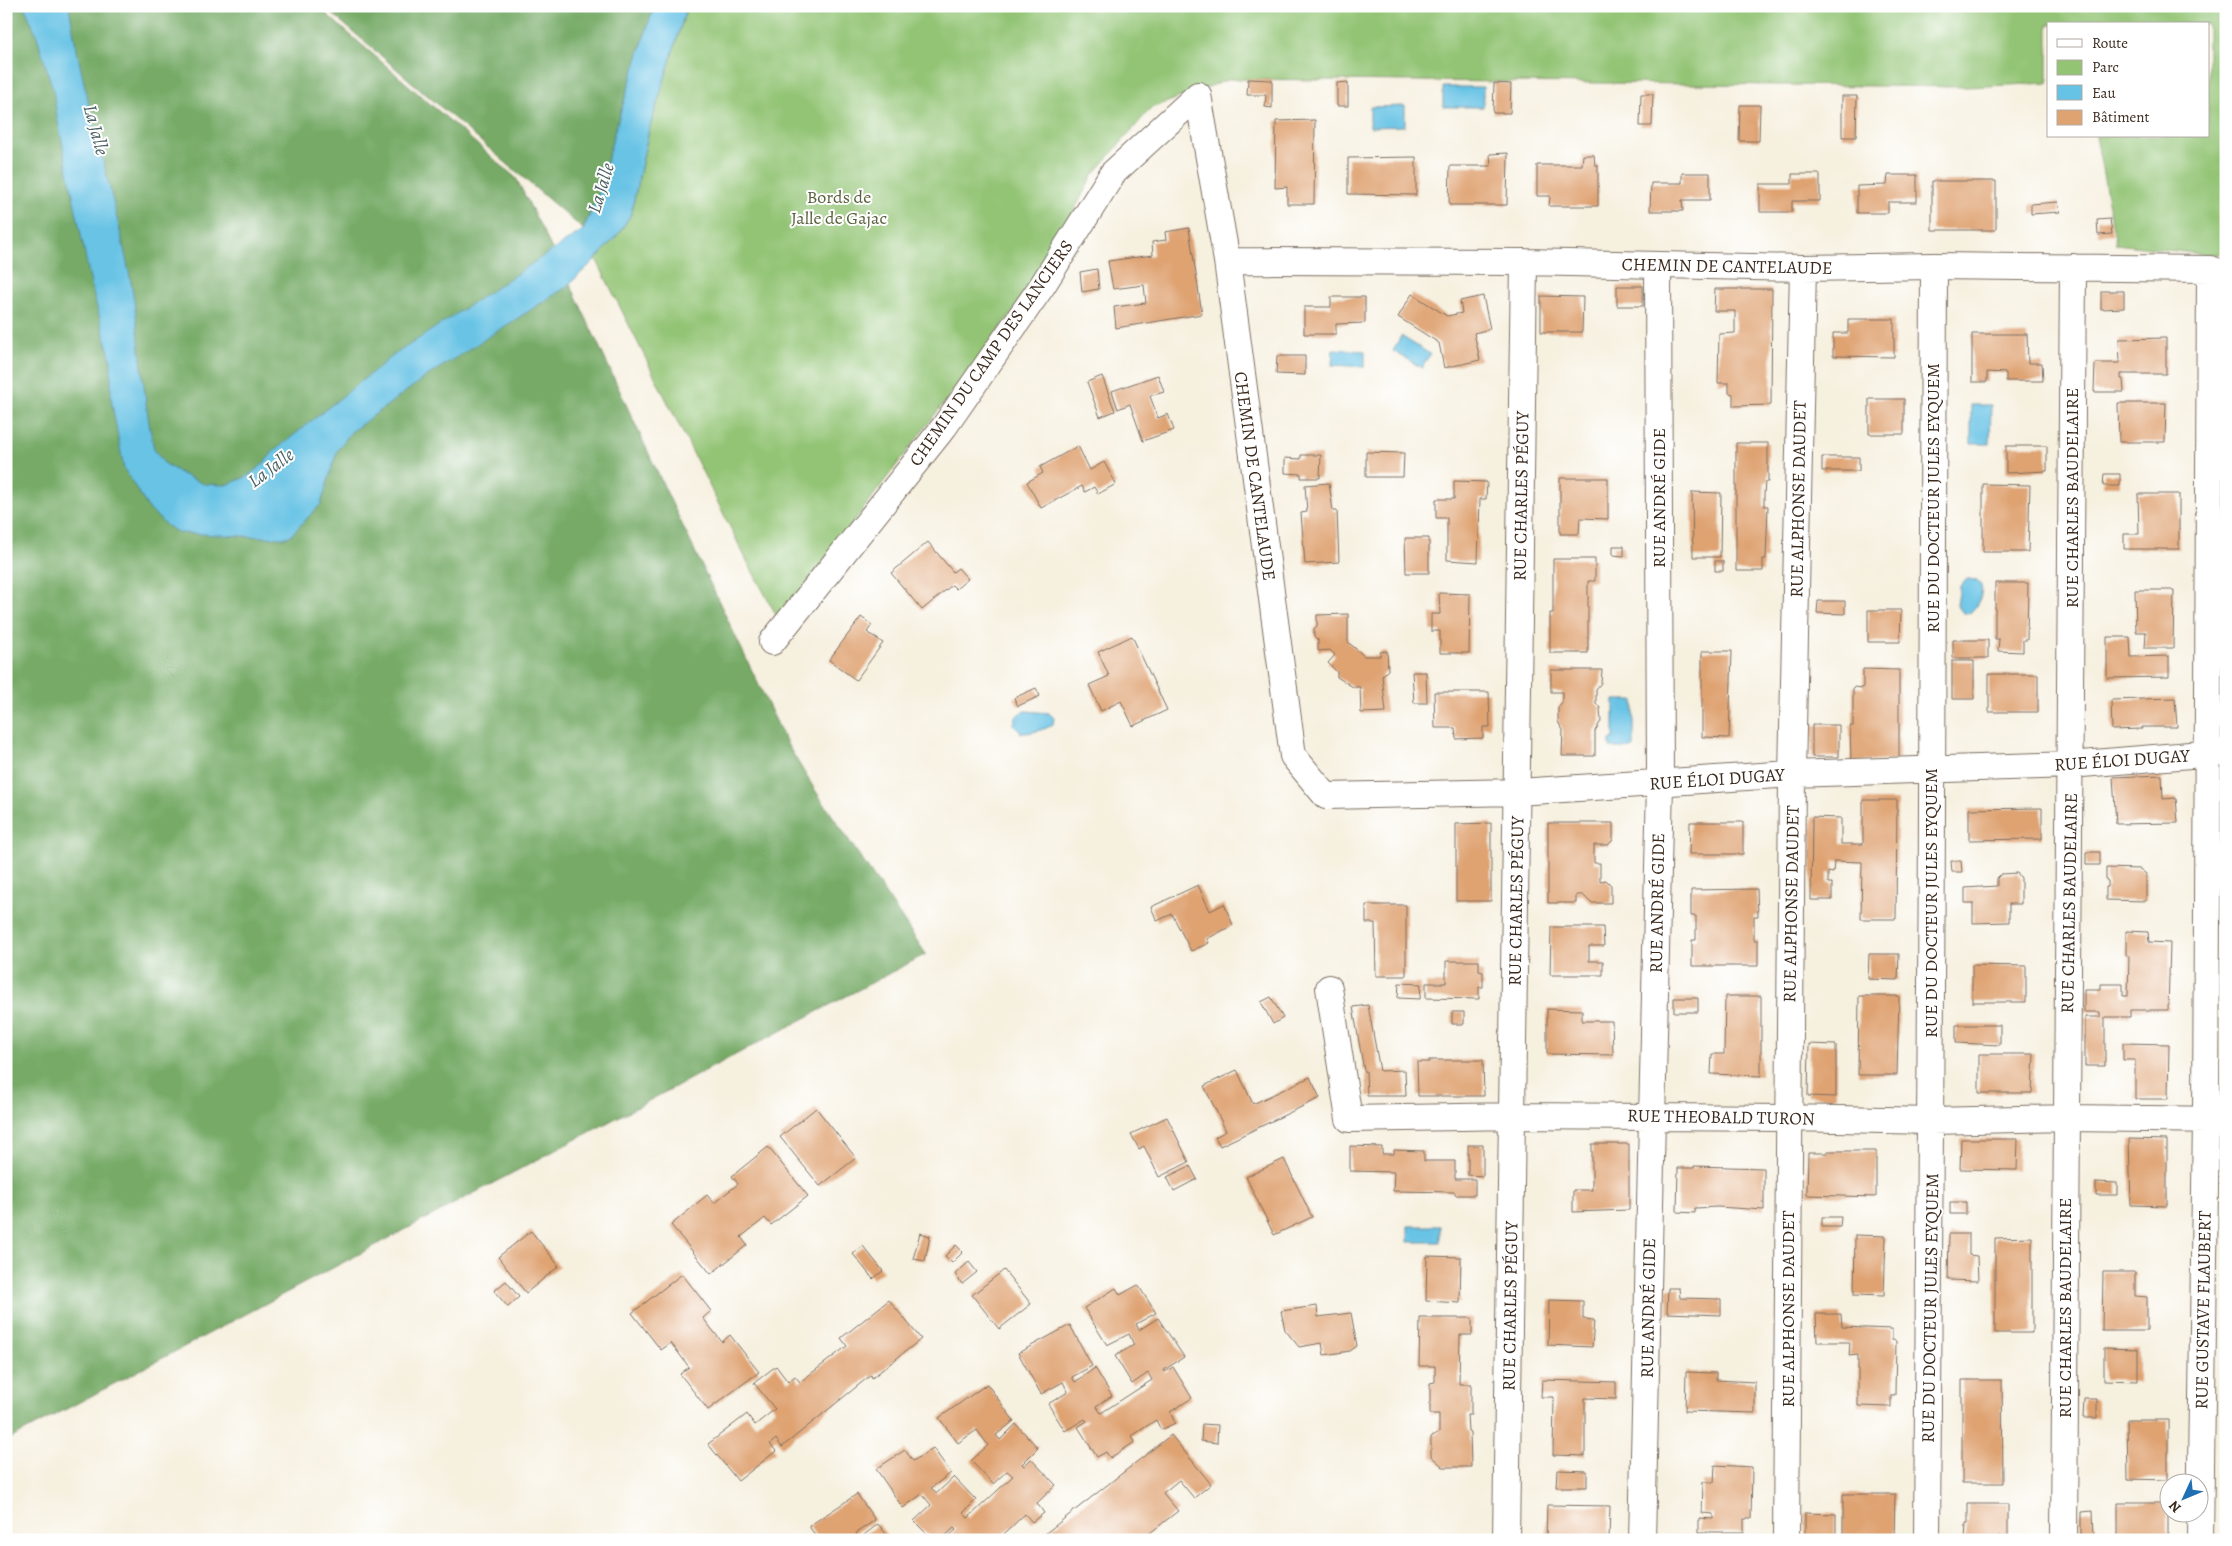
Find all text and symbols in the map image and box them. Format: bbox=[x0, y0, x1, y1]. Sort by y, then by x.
legend bbox=[2047, 22, 2210, 138]
text: Route bbox=[2092, 33, 2128, 53]
text: Parc bbox=[2092, 57, 2119, 77]
text: Eau bbox=[2092, 83, 2117, 103]
water label: La Jalle bbox=[77, 102, 115, 158]
text: Bâtiment bbox=[2092, 107, 2150, 127]
water label: La Jalle bbox=[581, 159, 621, 216]
park label: Bords de Jalle de Gajac bbox=[791, 185, 887, 230]
street label: CHEMIN DU CAMP DES LANCIERS bbox=[903, 235, 1079, 471]
street label: CHEMIN DE CANTELAUDE bbox=[1621, 252, 1833, 280]
street label: RUE DU DOCTEUR JULES EYQUEM bbox=[1921, 363, 1945, 633]
street label: CHEMIN DE CANTELAUDE bbox=[1228, 370, 1282, 582]
street label: RUE CHARLES BAUDELAIRE bbox=[2060, 388, 2084, 608]
street label: RUE ALPHONSE DAUDET bbox=[1784, 400, 1812, 598]
street label: RUE CHARLES PÉGUY bbox=[1508, 410, 1535, 581]
street label: RUE ANDRÉ GIDE bbox=[1647, 428, 1671, 568]
water label: La Jalle bbox=[243, 442, 300, 494]
street label: RUE ÉLOI DUGAY bbox=[2053, 743, 2192, 777]
street label: RUE ÉLOI DUGAY bbox=[1648, 762, 1787, 796]
street label: RUE DU DOCTEUR JULES EYQUEM bbox=[1919, 768, 1943, 1038]
street label: RUE CHARLES BAUDELAIRE bbox=[2055, 792, 2083, 1014]
street label: RUE ALPHONSE DAUDET bbox=[1777, 805, 1805, 1003]
street label: RUE CHARLES PÉGUY bbox=[1503, 815, 1530, 986]
street label: RUE ANDRÉ GIDE bbox=[1644, 833, 1670, 973]
street label: RUE THEOBALD TURON bbox=[1627, 1103, 1815, 1131]
street label: RUE DU DOCTEUR JULES EYQUEM bbox=[1916, 1173, 1944, 1443]
street label: RUE CHARLES BAUDELAIRE bbox=[2053, 1198, 2077, 1418]
street label: RUE ALPHONSE DAUDET bbox=[1776, 1210, 1800, 1408]
street label: RUE GUSTAVE FLAUBERT bbox=[2189, 1210, 2217, 1410]
street label: RUE CHARLES PÉGUY bbox=[1497, 1220, 1524, 1391]
street label: RUE ANDRÉ GIDE bbox=[1635, 1238, 1661, 1378]
north arrow bbox=[2160, 1474, 2210, 1524]
text: N bbox=[2165, 1496, 2185, 1517]

